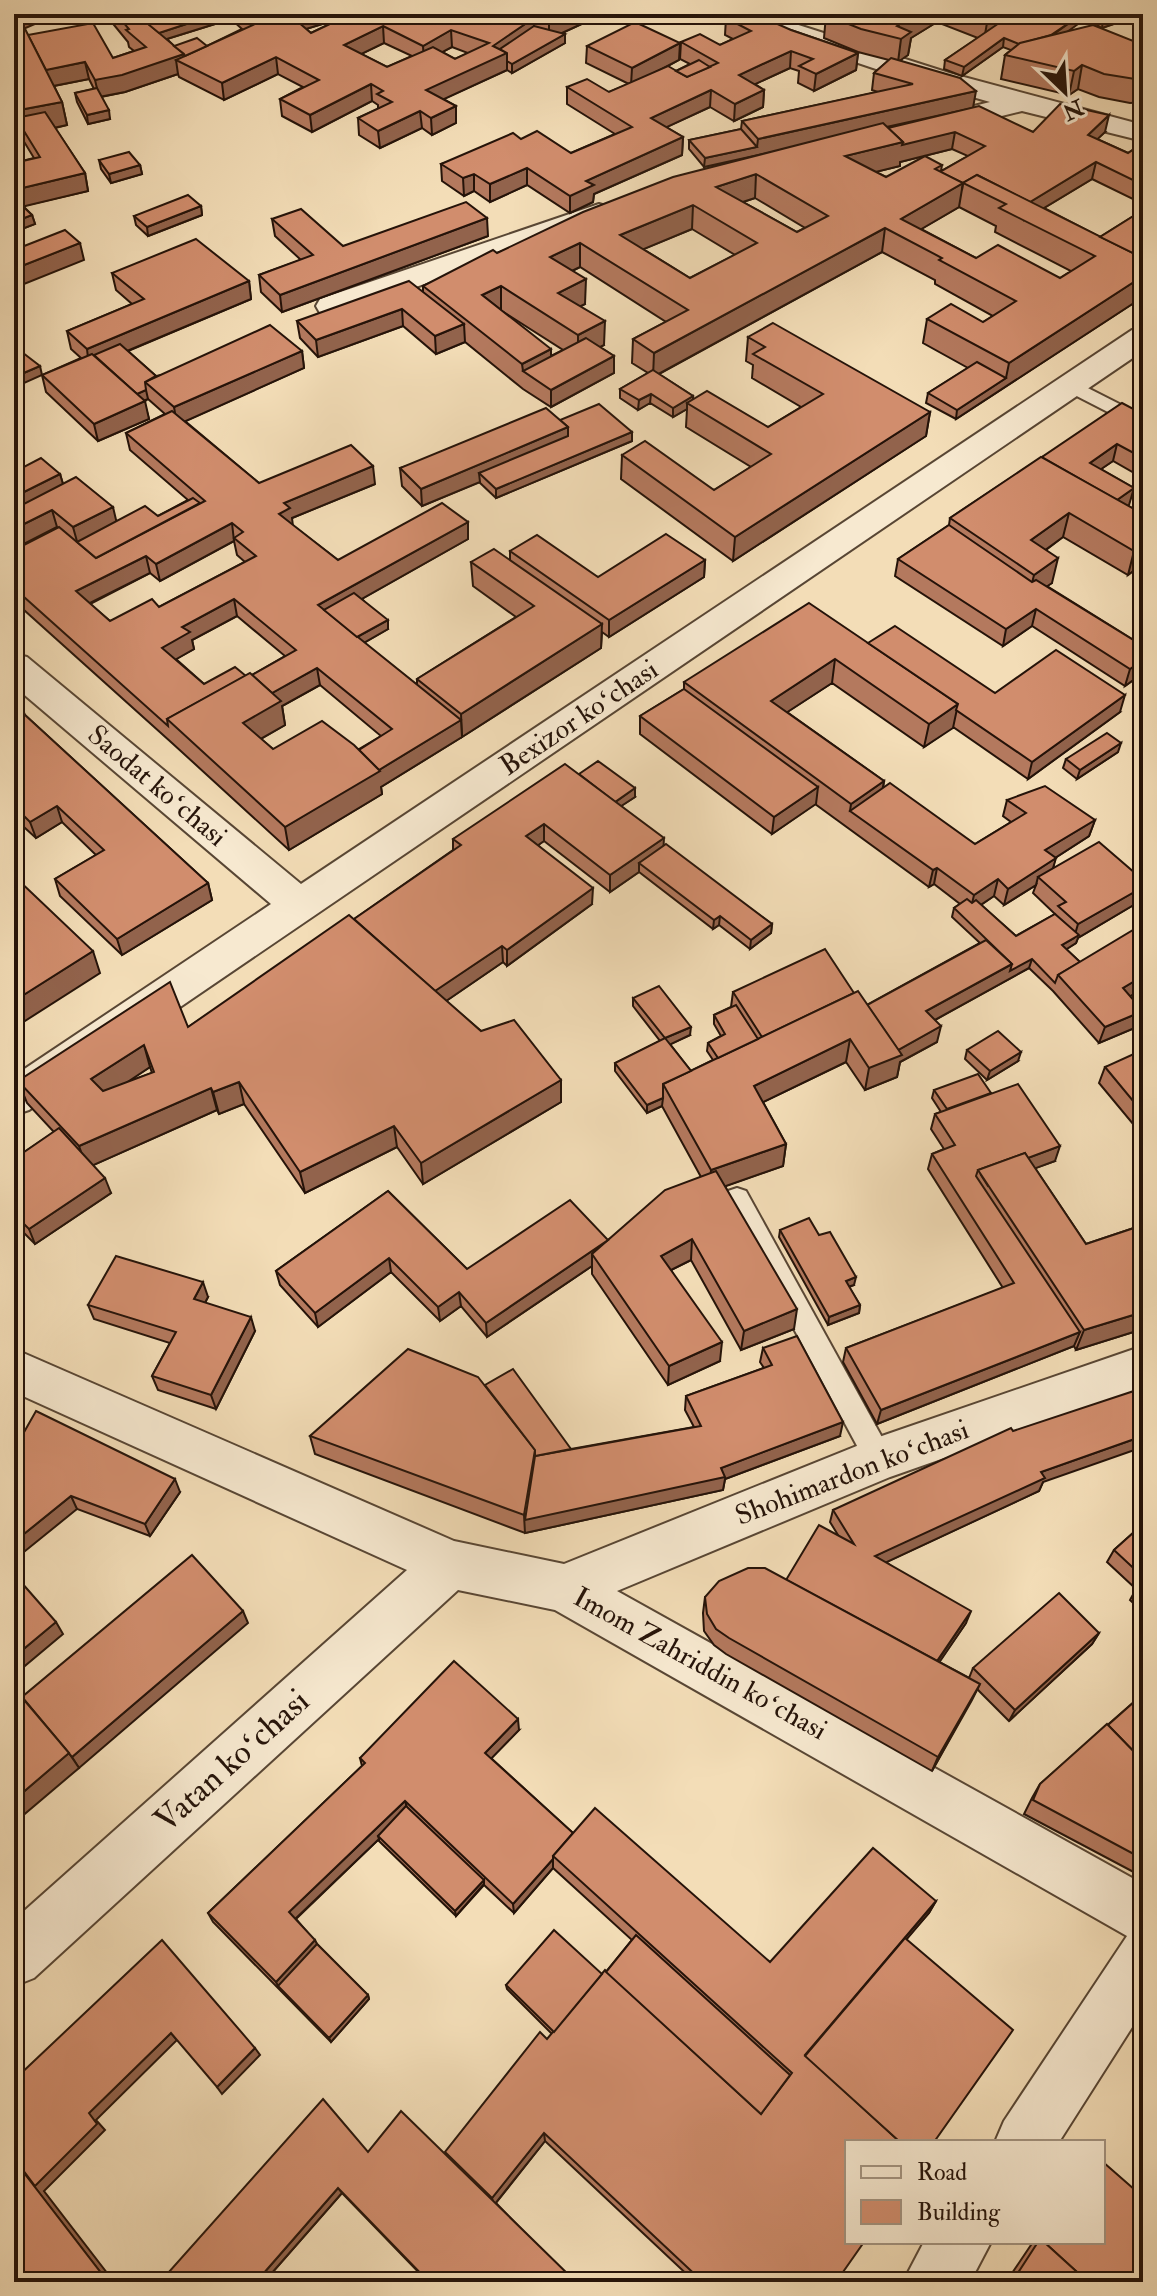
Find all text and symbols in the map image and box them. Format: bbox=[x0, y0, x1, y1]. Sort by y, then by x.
north arrow bbox=[1025, 52, 1105, 132]
text: N bbox=[1058, 92, 1089, 126]
street label: Bexizor koʻchasi bbox=[493, 652, 665, 784]
street label: Saodat koʻchasi bbox=[80, 718, 234, 854]
street label: Shohimardon koʻchasi bbox=[730, 1412, 974, 1534]
street label: Imom Zahriddin koʻchasi bbox=[567, 1580, 833, 1748]
street label: Vatan koʻchasi bbox=[145, 1680, 319, 1842]
legend bbox=[845, 2140, 1105, 2244]
text: Road bbox=[917, 2157, 967, 2188]
text: Building bbox=[917, 2197, 1001, 2228]

